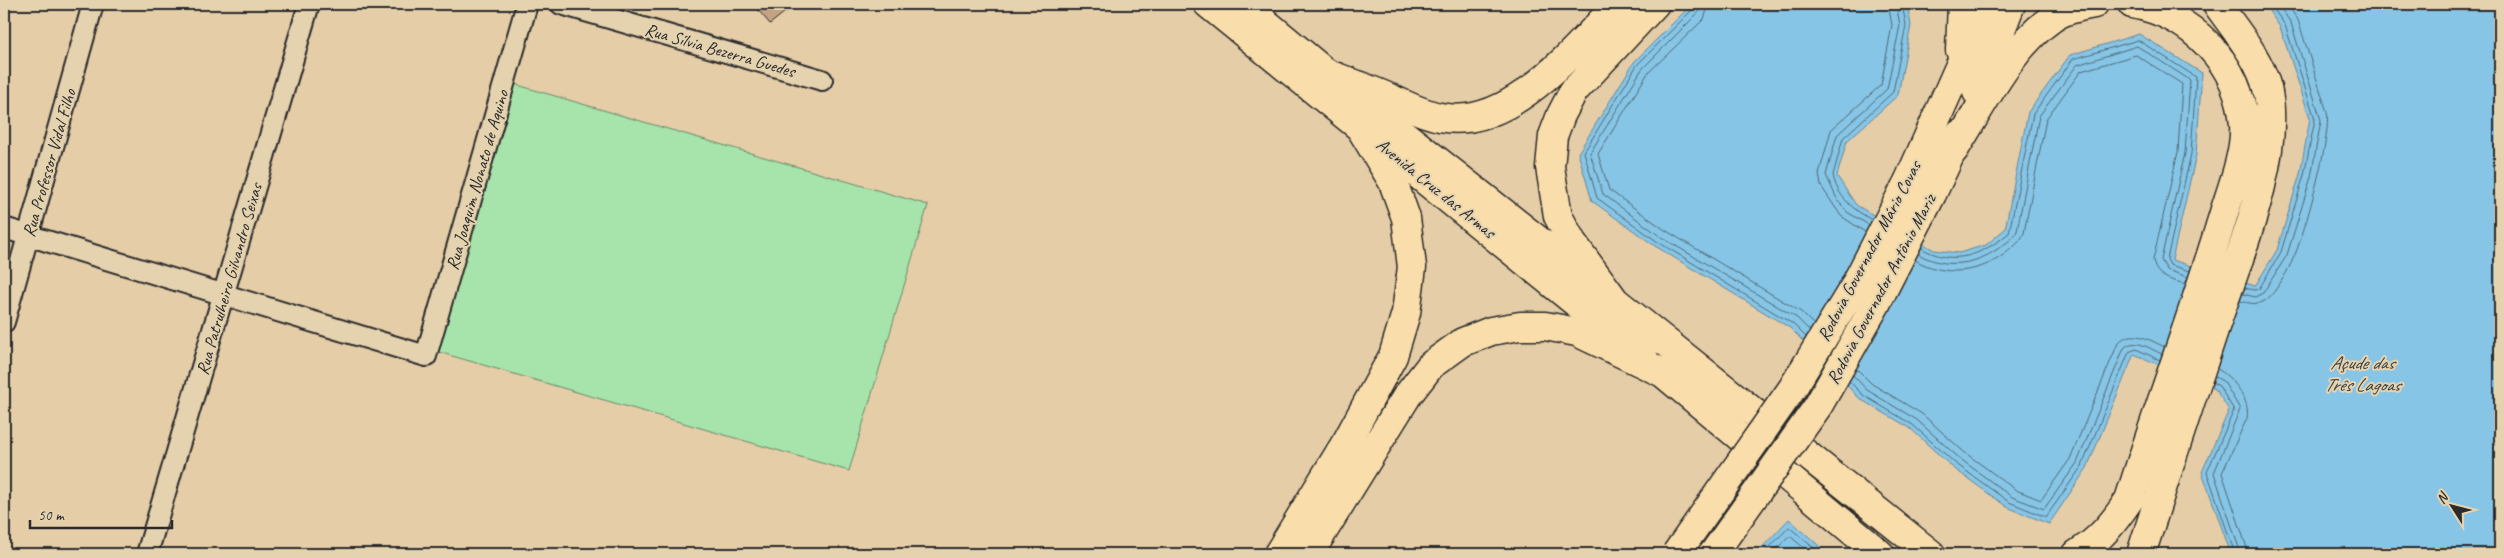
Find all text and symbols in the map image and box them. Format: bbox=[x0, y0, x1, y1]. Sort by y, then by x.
street label: Rua Sílvia Bezerra Guedes bbox=[642, 18, 799, 82]
street label: Rua Professor Vidal Filho bbox=[17, 85, 81, 239]
street label: Rua Joaquim Nonato de Aquino bbox=[441, 86, 514, 272]
street label: Avenida Cruz das Armas bbox=[1372, 133, 1501, 244]
street label: Rodovia Governador Mário Covas bbox=[1812, 156, 1927, 345]
street label: Rua Patrulheiro Gilvandro Seixas bbox=[191, 179, 267, 377]
street label: Rodovia Governador Antônio Mariz bbox=[1822, 189, 1941, 388]
water label: Açude das Três Lagoas bbox=[2324, 351, 2403, 397]
north arrow bbox=[2426, 480, 2476, 530]
text: N bbox=[2432, 488, 2453, 507]
scale bar bbox=[30, 498, 172, 530]
text: 50 m bbox=[38, 506, 65, 525]

